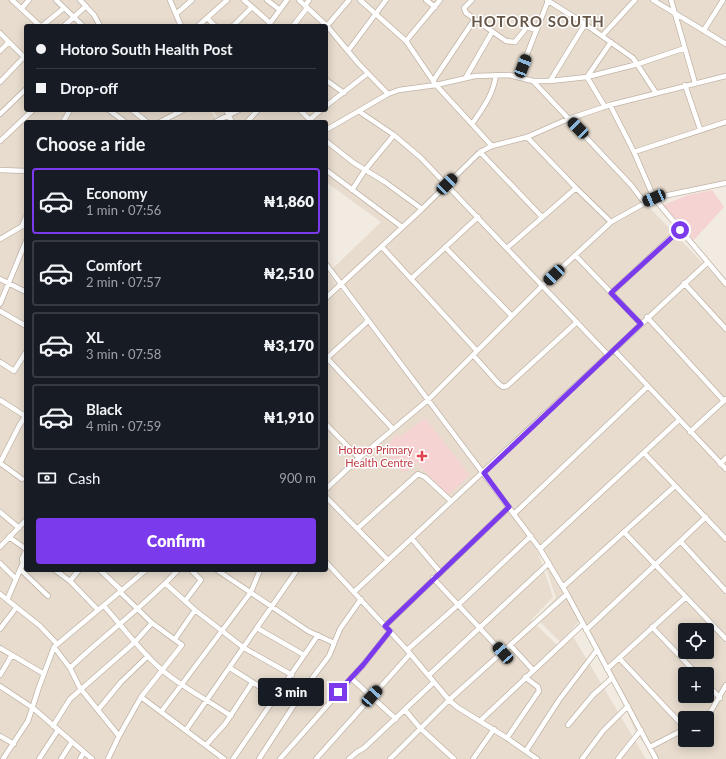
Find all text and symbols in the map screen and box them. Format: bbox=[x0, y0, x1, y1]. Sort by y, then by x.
district label: HOTORO SOUTH bbox=[471, 12, 605, 30]
text: Hotoro South Health Post bbox=[60, 40, 233, 58]
car bbox=[513, 53, 533, 79]
text: Drop-off bbox=[60, 79, 118, 97]
car bbox=[565, 115, 591, 141]
text: Choose a ride bbox=[36, 133, 145, 155]
car bbox=[434, 171, 460, 197]
icon: car bbox=[38, 183, 74, 219]
text: Economy bbox=[86, 184, 147, 202]
car bbox=[641, 188, 667, 208]
text: ₦1,860 bbox=[264, 192, 314, 210]
text: 1 min · 07:56 bbox=[86, 202, 161, 218]
route start bbox=[671, 221, 689, 239]
icon: car bbox=[38, 255, 74, 291]
text: Comfort bbox=[86, 256, 142, 274]
car bbox=[541, 262, 567, 288]
text: ₦2,510 bbox=[264, 264, 314, 282]
text: 2 min · 07:57 bbox=[86, 274, 161, 290]
icon: car bbox=[38, 327, 74, 363]
text: XL bbox=[86, 328, 104, 346]
text: ₦3,170 bbox=[264, 336, 314, 354]
text: 3 min · 07:58 bbox=[86, 346, 161, 362]
icon: car bbox=[38, 399, 74, 435]
text: Black bbox=[86, 400, 122, 418]
text: ₦1,910 bbox=[264, 408, 314, 426]
text: 4 min · 07:59 bbox=[86, 418, 161, 434]
place label: Hotoro Primary Health Centre bbox=[338, 443, 413, 469]
marker: Hotoro Primary Health Centre bbox=[416, 450, 428, 462]
icon: cash bbox=[36, 467, 58, 489]
text: Cash bbox=[68, 469, 100, 487]
text: 900 m bbox=[279, 470, 316, 486]
button: Confirm bbox=[36, 518, 316, 564]
map controls bbox=[678, 623, 714, 747]
button: locate bbox=[678, 623, 714, 659]
car bbox=[491, 640, 515, 666]
button: + bbox=[678, 667, 714, 703]
callout: 3 min bbox=[258, 678, 324, 706]
route end bbox=[329, 683, 347, 701]
car bbox=[360, 683, 384, 709]
text: 3 min bbox=[275, 684, 307, 700]
button: − bbox=[678, 711, 714, 747]

